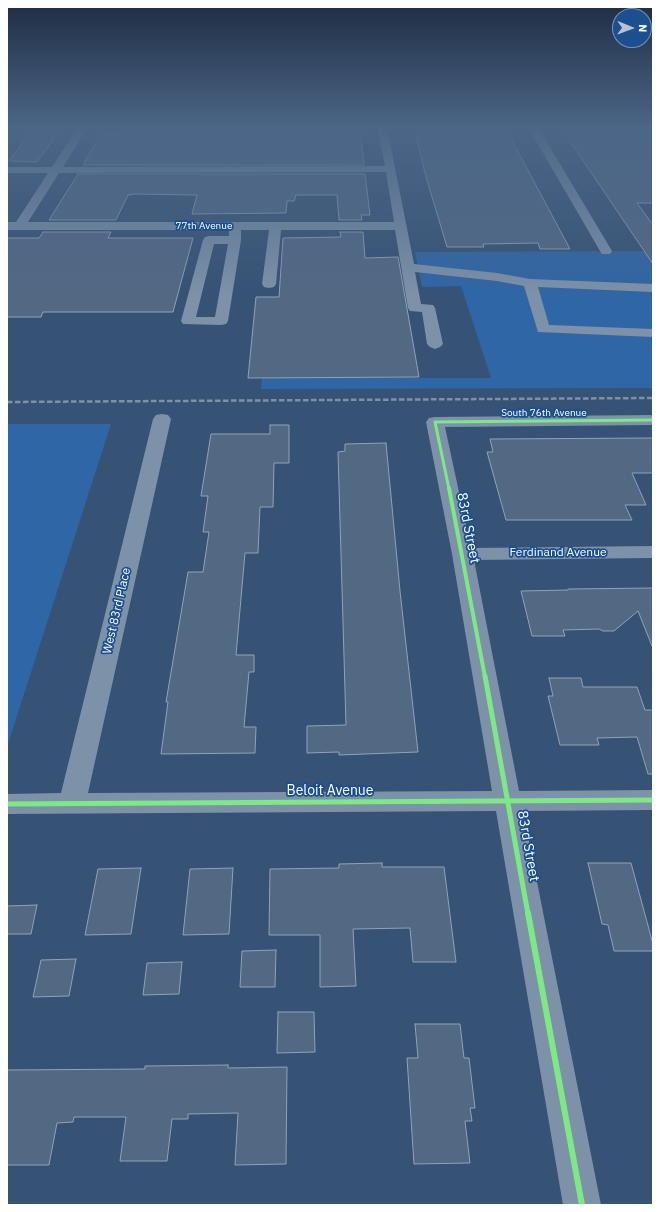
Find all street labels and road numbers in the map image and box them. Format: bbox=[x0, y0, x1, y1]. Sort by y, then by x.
street label: 77th Avenue bbox=[176, 220, 232, 232]
street label: South 76th Avenue bbox=[501, 407, 587, 419]
street label: 83rd Street bbox=[453, 491, 483, 565]
street label: Ferdinand Avenue bbox=[509, 546, 607, 560]
street label: West 83rd Place bbox=[100, 567, 134, 655]
street label: Beloit Avenue bbox=[287, 783, 373, 799]
street label: 83rd Street bbox=[514, 809, 542, 883]

